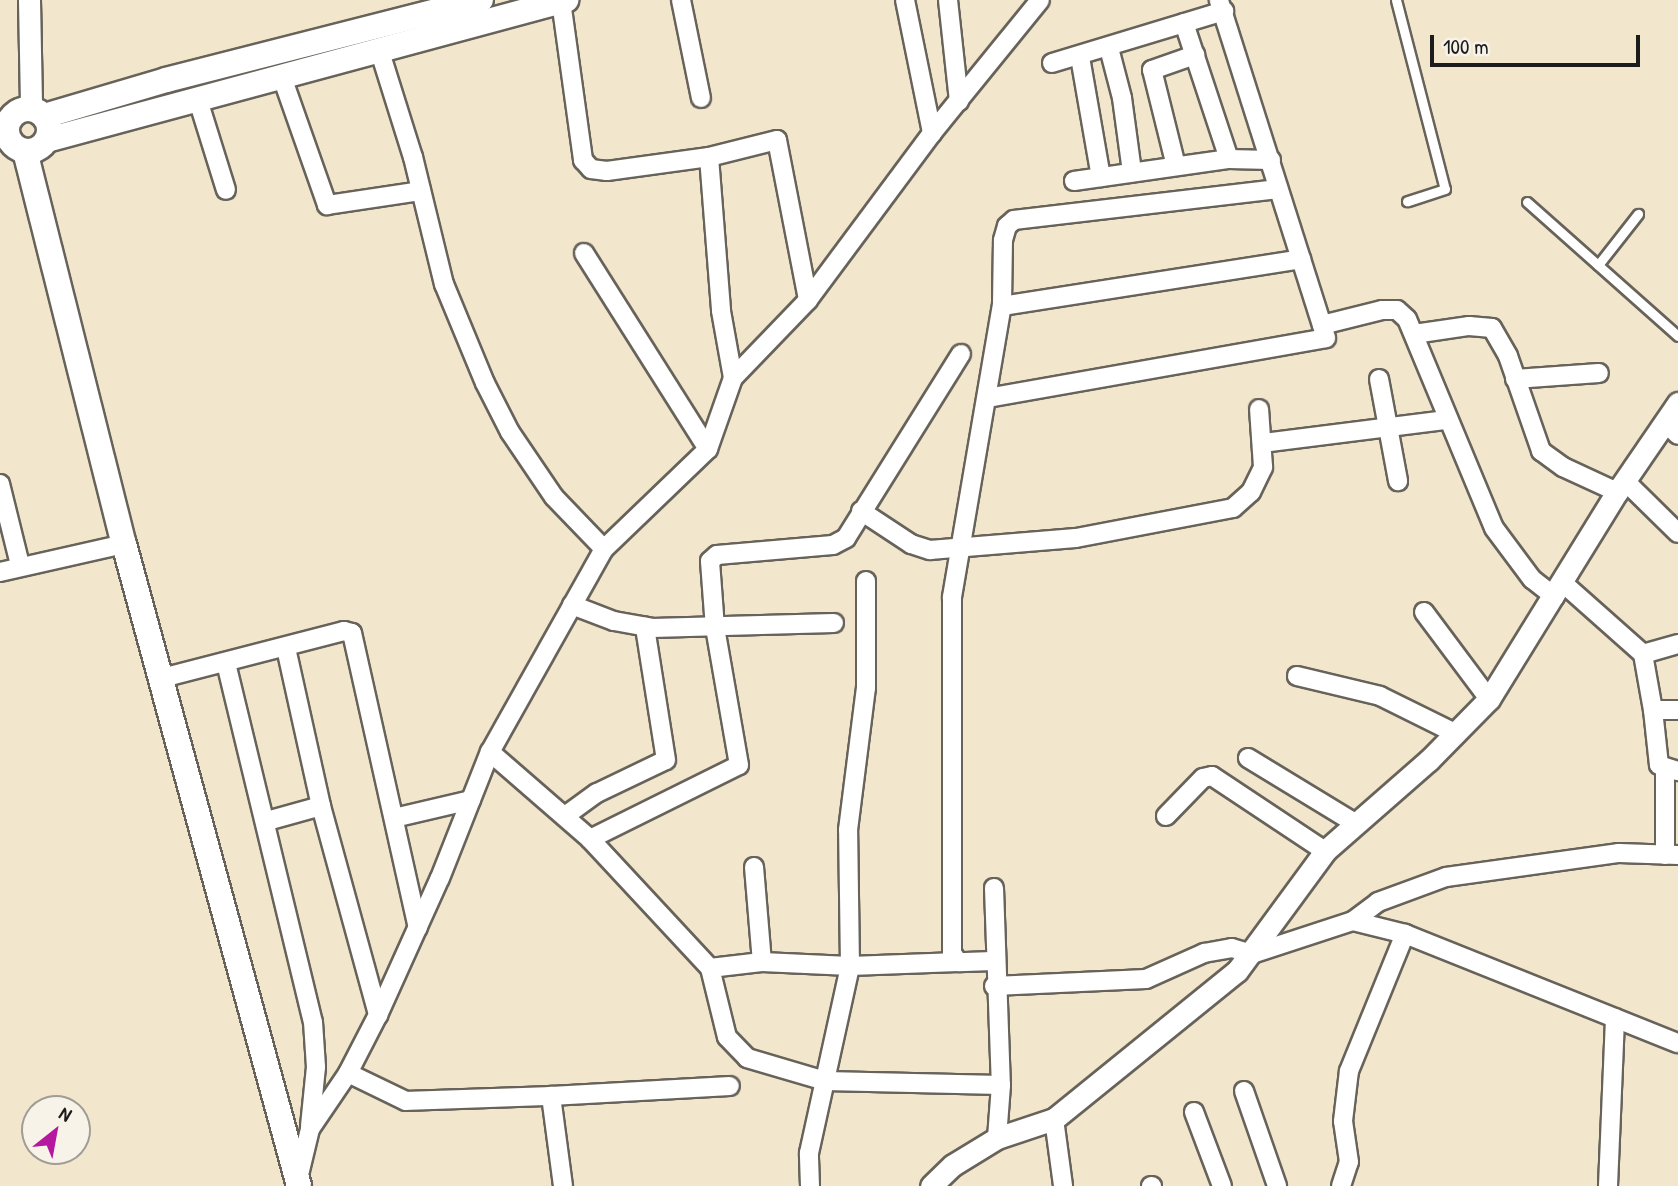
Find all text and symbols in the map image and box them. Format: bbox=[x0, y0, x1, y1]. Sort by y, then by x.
scale bar bbox=[1433, 21, 1643, 65]
text: 100 m bbox=[1443, 32, 1489, 61]
north arrow bbox=[21, 1095, 91, 1165]
text: N bbox=[55, 1100, 77, 1127]

